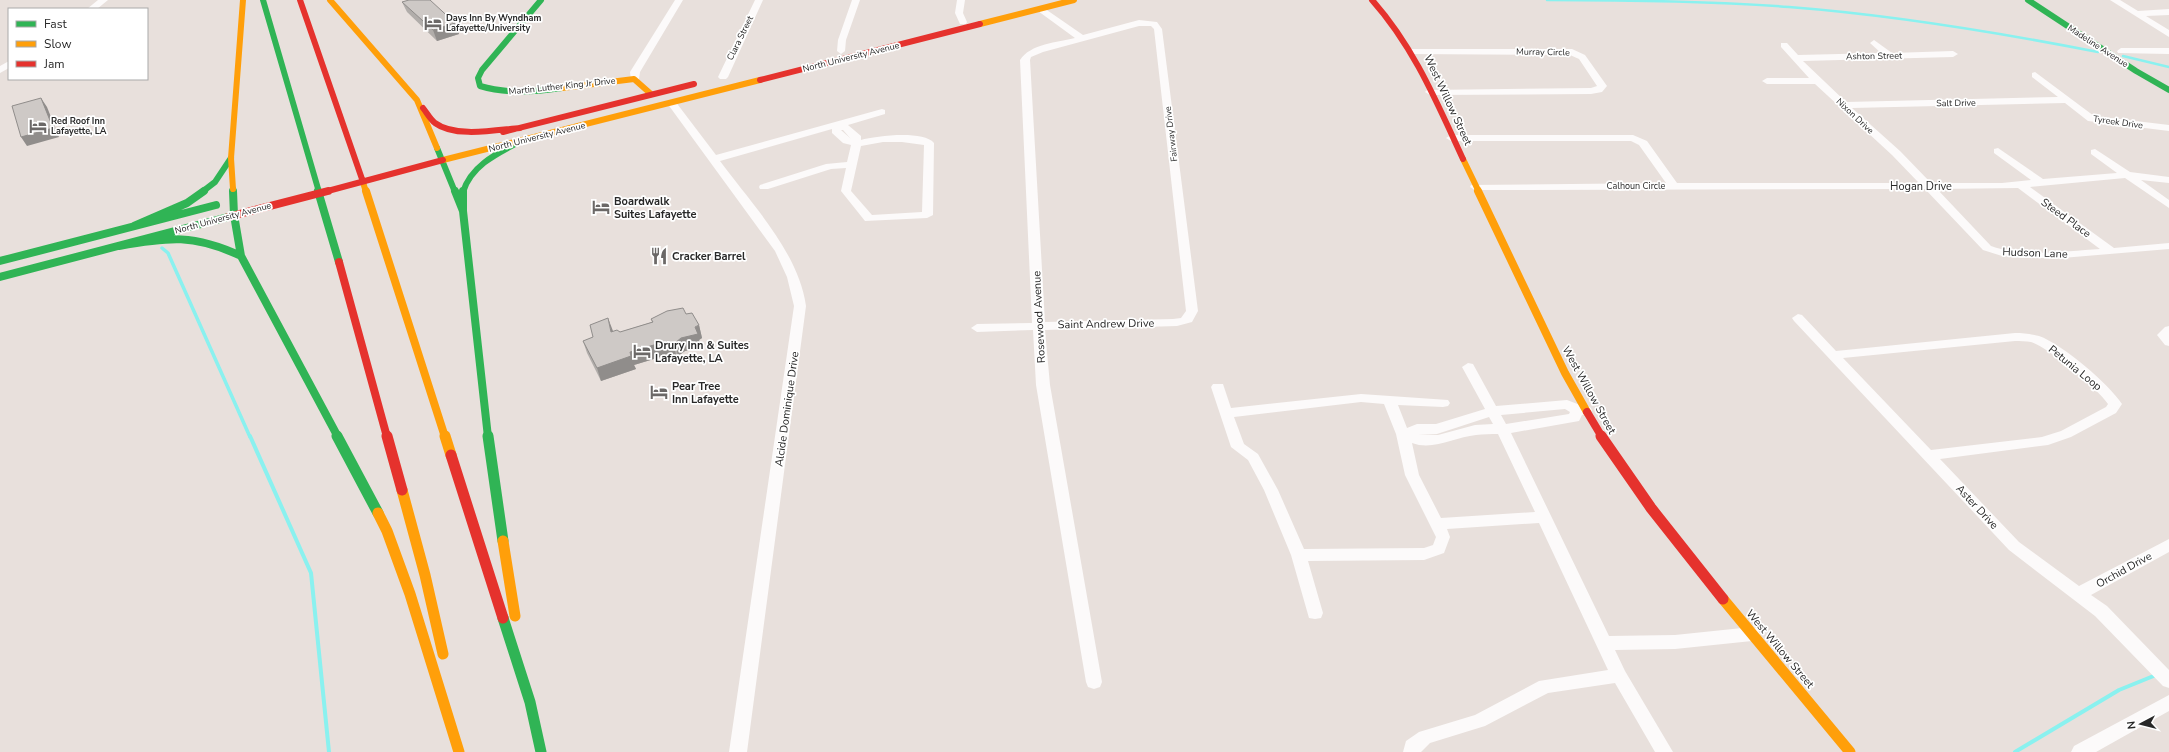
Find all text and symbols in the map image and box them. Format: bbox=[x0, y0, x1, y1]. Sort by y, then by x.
legend bbox=[8, 8, 148, 80]
place label: Days Inn By Wyndham Lafayette/University bbox=[446, 12, 541, 34]
hotel icon: Days Inn By Wyndham Lafayette/University bbox=[423, 13, 443, 33]
street label: Clara Street bbox=[724, 13, 756, 62]
text: Fast bbox=[44, 16, 67, 32]
street label: Madeline Avenue bbox=[2065, 22, 2131, 70]
text: Slow bbox=[44, 36, 72, 52]
street label: North University Avenue bbox=[801, 39, 901, 75]
street label: Murray Circle bbox=[1516, 46, 1570, 58]
street label: Ashton Street bbox=[1846, 49, 1903, 62]
street label: West Willow Street bbox=[1420, 52, 1476, 148]
text: Jam bbox=[43, 56, 65, 72]
street label: Martin Luther King Jr Drive bbox=[508, 74, 616, 98]
street label: Nixon Drive bbox=[1834, 96, 1876, 137]
street label: Salt Drive bbox=[1936, 97, 1976, 109]
street label: Fairway Drive bbox=[1162, 105, 1180, 162]
street label: Tyreek Drive bbox=[2092, 113, 2144, 131]
place label: Red Roof Inn Lafayette, LA bbox=[51, 115, 107, 137]
hotel icon: Red Roof Inn Lafayette, LA bbox=[28, 116, 48, 136]
street label: North University Avenue bbox=[487, 119, 587, 155]
street label: Hogan Drive bbox=[1890, 179, 1952, 194]
street label: Calhoun Circle bbox=[1607, 180, 1666, 192]
place label: Boardwalk Suites Lafayette bbox=[614, 194, 696, 222]
street label: Steed Place bbox=[2038, 195, 2094, 241]
hotel icon: Boardwalk Suites Lafayette bbox=[591, 197, 611, 217]
street label: North University Avenue bbox=[174, 199, 273, 237]
street label: Hudson Lane bbox=[2002, 244, 2068, 262]
restaurant icon: Cracker Barrel bbox=[649, 246, 669, 266]
place label: Cracker Barrel bbox=[672, 249, 746, 264]
street label: Rosewood Avenue bbox=[1029, 270, 1049, 364]
street label: Saint Andrew Drive bbox=[1058, 316, 1155, 332]
place label: Drury Inn & Suites Lafayette, LA bbox=[655, 338, 749, 366]
hotel icon: Drury Inn & Suites Lafayette, LA bbox=[632, 341, 652, 361]
street label: Petunia Loop bbox=[2045, 342, 2105, 394]
street label: West Willow Street bbox=[1559, 343, 1620, 437]
street label: Alcide Dominique Drive bbox=[771, 350, 803, 468]
place label: Pear Tree Inn Lafayette bbox=[672, 379, 739, 407]
hotel icon: Pear Tree Inn Lafayette bbox=[649, 382, 669, 402]
street label: Aster Drive bbox=[1953, 482, 2002, 533]
street label: Orchid Drive bbox=[2093, 548, 2155, 591]
street label: West Willow Street bbox=[1743, 606, 1817, 692]
north arrow bbox=[2121, 704, 2161, 744]
text: N bbox=[2124, 720, 2140, 730]

